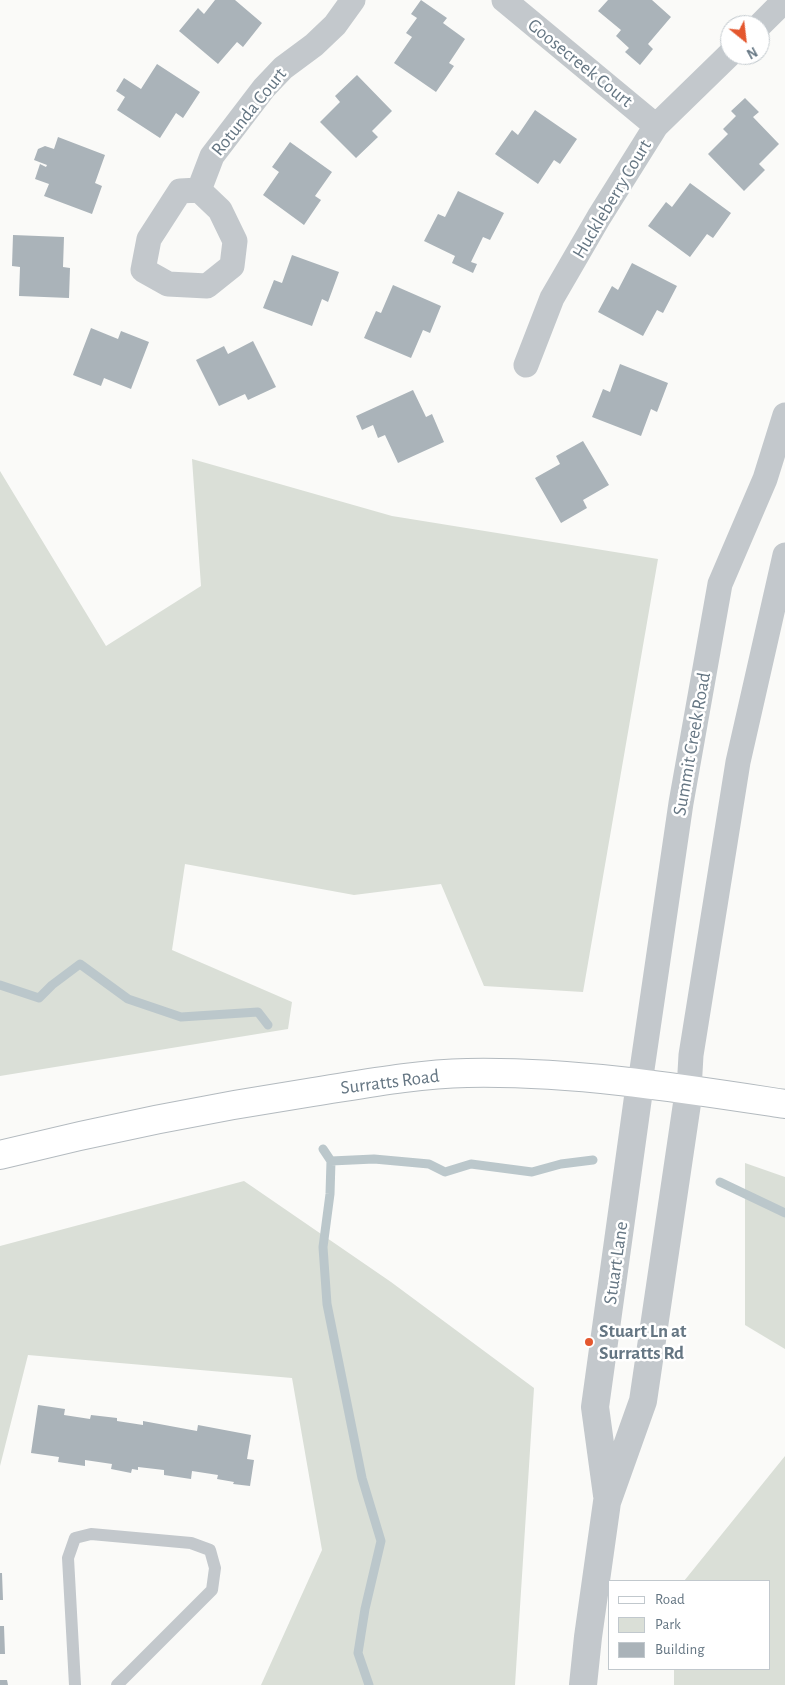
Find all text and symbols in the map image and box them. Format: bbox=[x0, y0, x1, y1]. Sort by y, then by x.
street label: Goosecreek Court bbox=[523, 14, 637, 112]
north arrow bbox=[720, 15, 770, 65]
text: N bbox=[744, 44, 759, 61]
street label: Rotunda Court bbox=[207, 63, 291, 161]
street label: Huckleberry Court bbox=[568, 135, 656, 263]
street label: Summit Creek Road bbox=[668, 671, 716, 817]
street label: Surratts Road bbox=[339, 1065, 441, 1099]
street label: Stuart Lane bbox=[599, 1220, 633, 1306]
place label: Stuart Ln at Surratts Rd bbox=[599, 1320, 687, 1364]
marker: Stuart Ln at Surratts Rd bbox=[583, 1336, 595, 1348]
legend bbox=[608, 1580, 770, 1670]
text: Road bbox=[655, 1592, 685, 1607]
text: Park bbox=[655, 1617, 681, 1632]
text: Building bbox=[655, 1642, 705, 1657]

